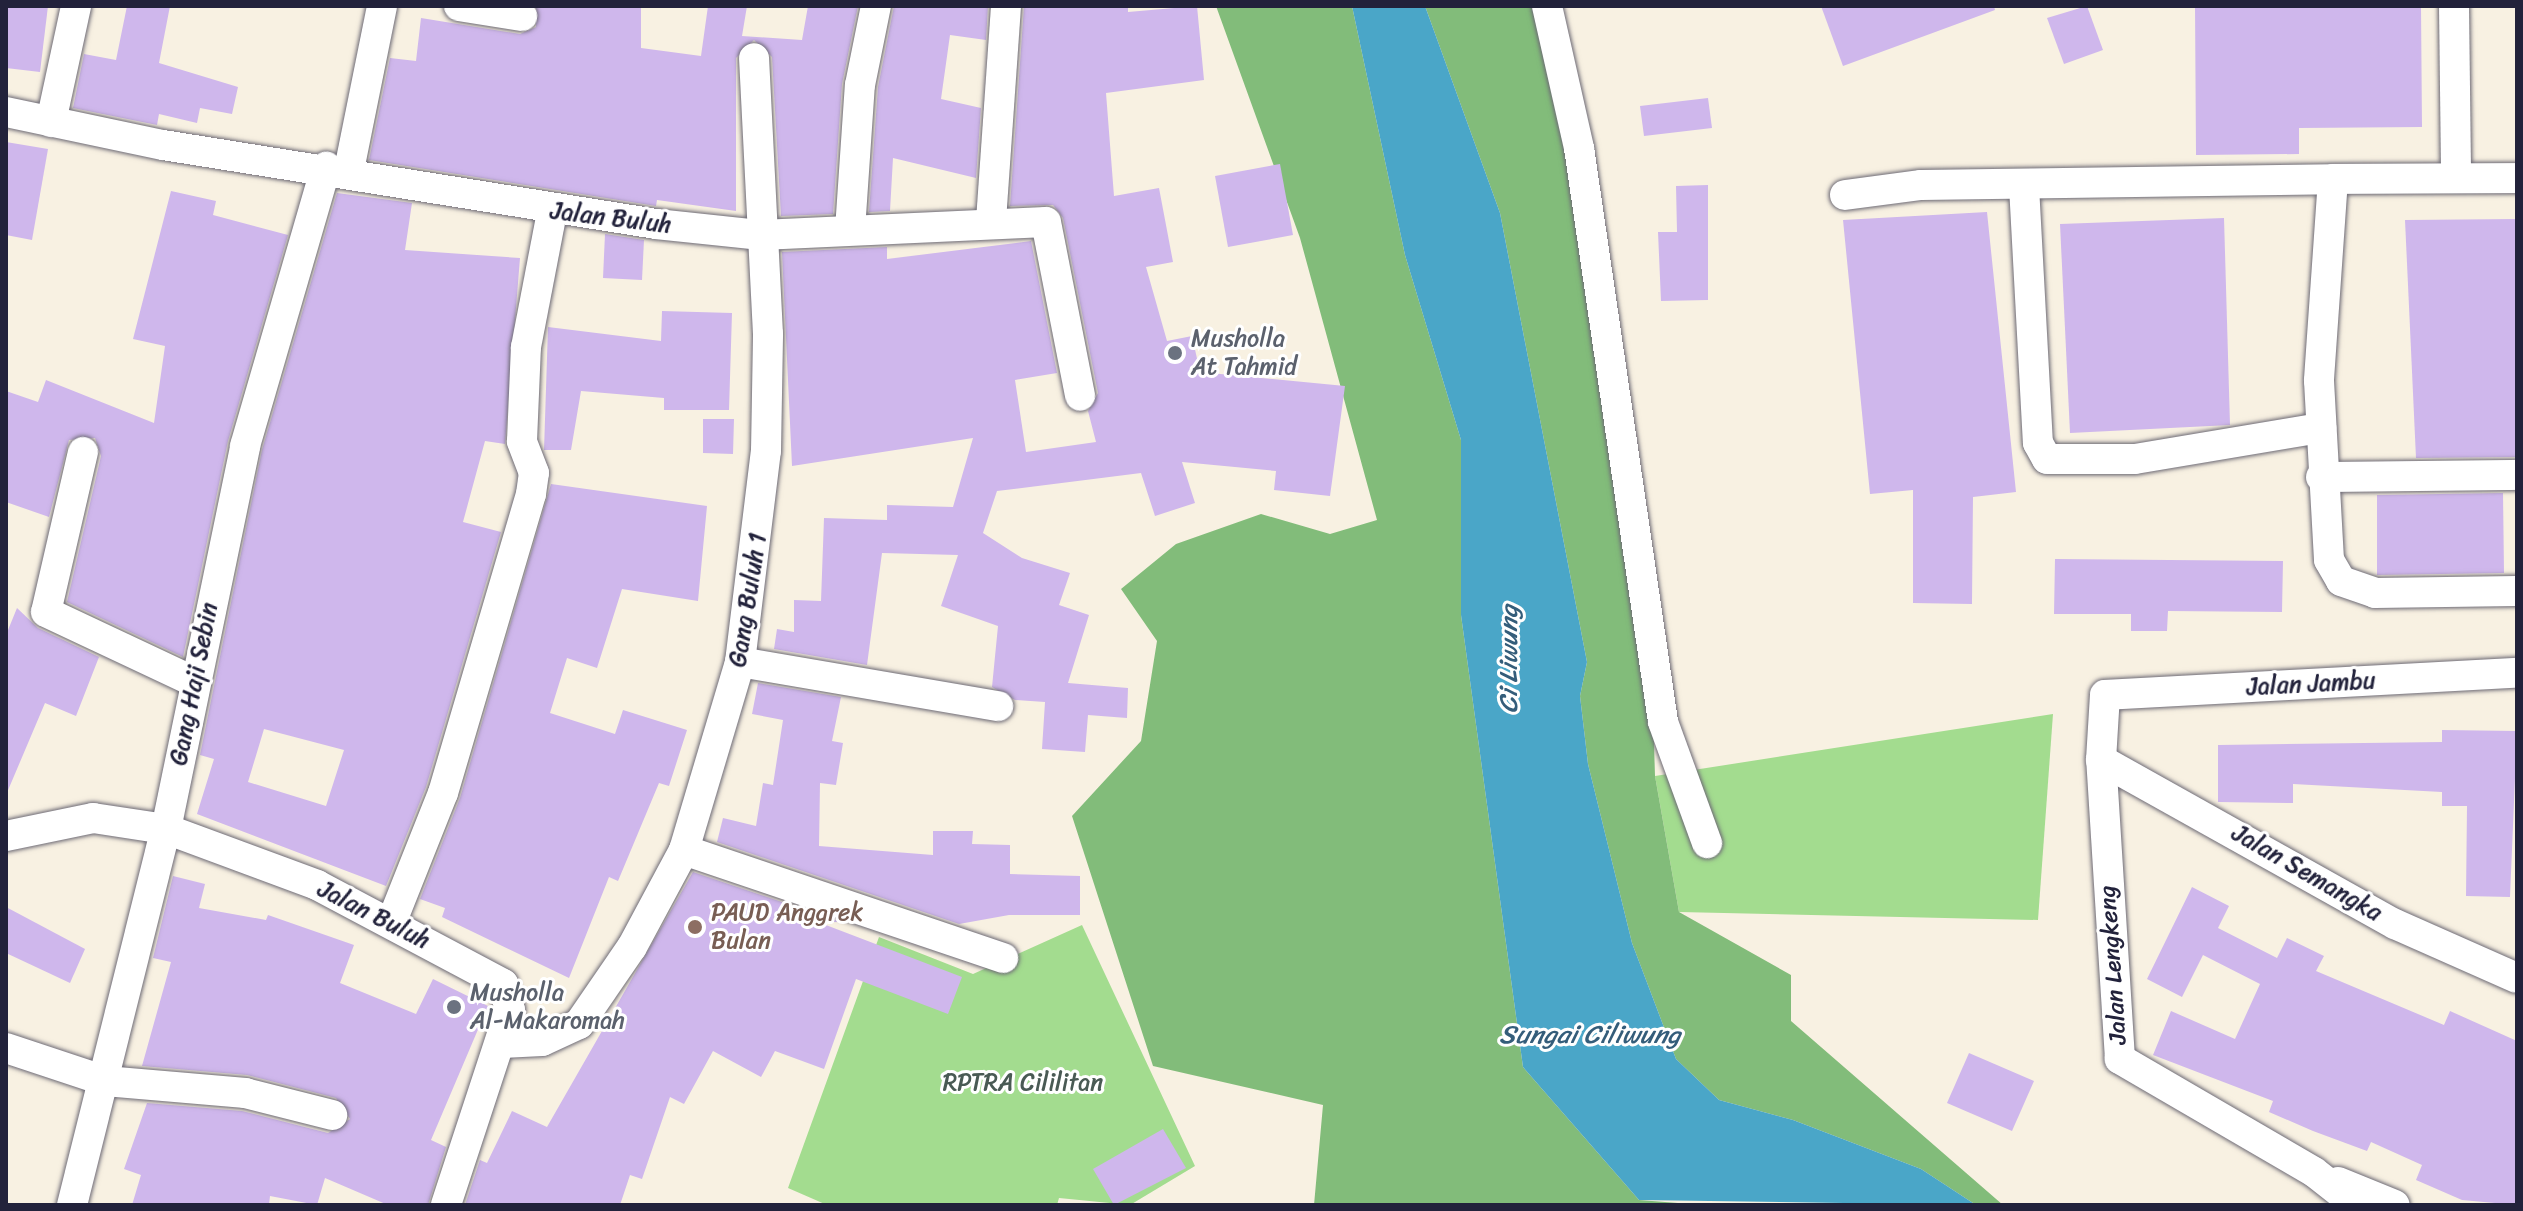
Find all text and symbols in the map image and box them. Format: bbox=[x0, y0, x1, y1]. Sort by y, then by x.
street label: Jalan Buluh bbox=[549, 196, 673, 240]
place label: Musholla At Tahmid bbox=[1191, 325, 1297, 381]
marker: Musholla At Tahmid bbox=[1166, 344, 1184, 362]
street label: Gang Buluh 1 bbox=[723, 531, 773, 669]
street label: Gang Haji Sebin bbox=[164, 599, 224, 769]
water label: Ci Liwung bbox=[1493, 605, 1525, 713]
street label: Jalan Jambu bbox=[2246, 666, 2376, 702]
street label: Jalan Semangka bbox=[2227, 818, 2387, 928]
street label: Jalan Buluh bbox=[313, 875, 435, 955]
street label: Jalan Lengkeng bbox=[2093, 884, 2133, 1046]
place label: PAUD Anggrek Bulan bbox=[711, 899, 863, 955]
marker: PAUD Anggrek Bulan bbox=[686, 918, 704, 936]
place label: Musholla Al-Makaromah bbox=[470, 979, 625, 1035]
marker: Musholla Al-Makaromah bbox=[445, 998, 463, 1016]
water label: Sungai Ciliwung bbox=[1499, 1019, 1681, 1051]
park label: RPTRA Cililitan bbox=[943, 1069, 1103, 1097]

